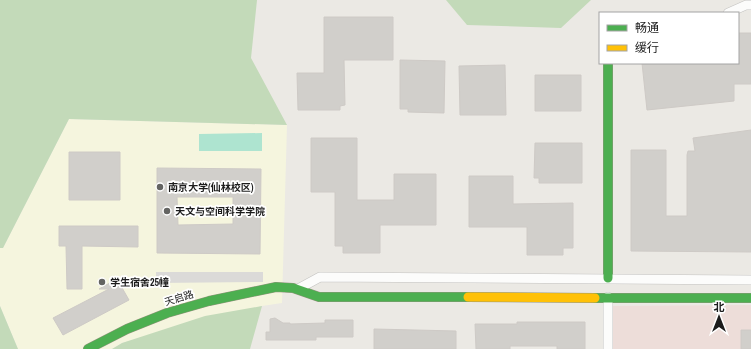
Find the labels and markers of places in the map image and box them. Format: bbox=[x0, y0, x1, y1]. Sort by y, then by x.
place label: 南京大学(仙林校区) bbox=[168, 181, 254, 194]
marker: 南京大学(仙林校区) bbox=[155, 182, 165, 192]
place label: 天文与空间科学学院 bbox=[175, 205, 265, 218]
marker: 天文与空间科学学院 bbox=[162, 206, 172, 216]
place label: 学生宿舍25幢 bbox=[110, 276, 169, 289]
marker: 学生宿舍25幢 bbox=[97, 277, 107, 287]

